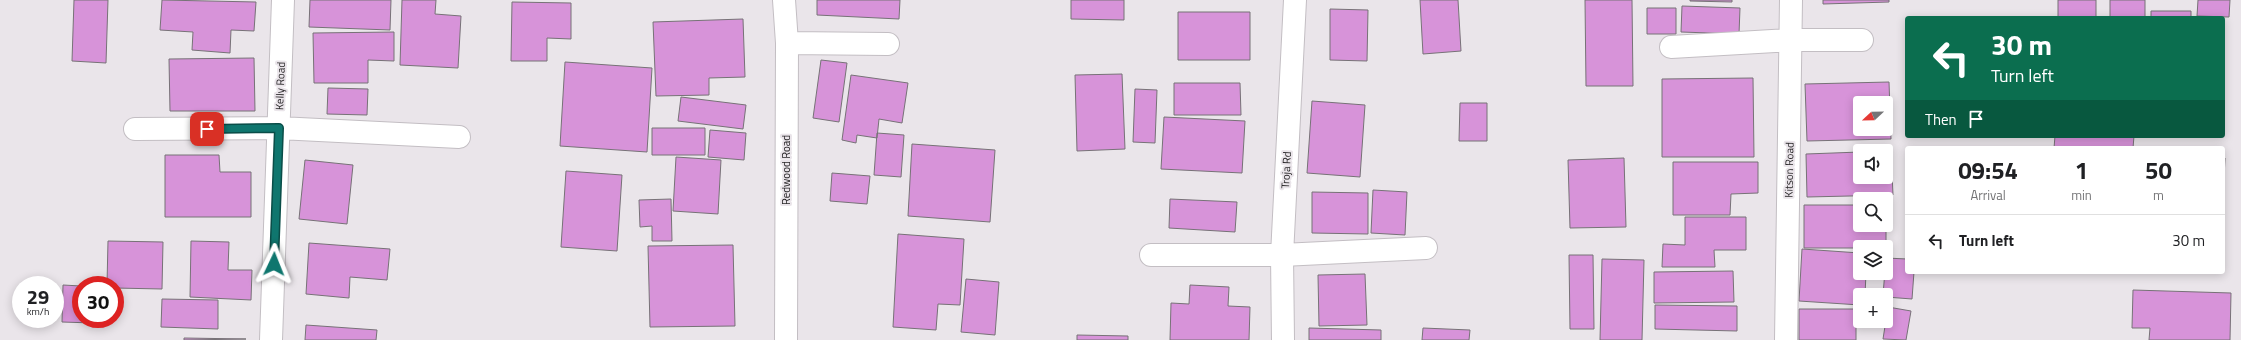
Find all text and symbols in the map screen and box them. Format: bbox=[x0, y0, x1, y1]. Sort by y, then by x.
text: 30 m bbox=[1991, 23, 2052, 66]
icon: left bbox=[1925, 32, 1977, 84]
street label: Kelly Road bbox=[271, 61, 289, 110]
text: Turn left bbox=[1991, 62, 2054, 89]
north arrow bbox=[1853, 96, 1893, 136]
map controls bbox=[1853, 96, 1893, 328]
text: Then bbox=[1925, 108, 1957, 131]
icon: arrive bbox=[1965, 108, 1987, 130]
pin bbox=[190, 112, 224, 146]
icon: arrive bbox=[196, 118, 218, 140]
street label: Redwood Road bbox=[778, 135, 794, 205]
street label: Kitson Road bbox=[1781, 142, 1797, 198]
button: sound bbox=[1853, 144, 1893, 184]
street label: Troja Rd bbox=[1277, 151, 1295, 189]
text: 09:54 bbox=[1958, 152, 2018, 188]
text: 1 bbox=[2075, 152, 2088, 188]
text: 50 bbox=[2145, 152, 2172, 188]
text: Arrival bbox=[1970, 185, 2006, 205]
text: min bbox=[2071, 185, 2092, 205]
text: m bbox=[2153, 185, 2164, 205]
button: search bbox=[1853, 192, 1893, 232]
text: Turn left bbox=[1959, 229, 2014, 252]
text: 30 m bbox=[2172, 229, 2205, 252]
icon: left bbox=[1925, 230, 1947, 252]
button: layers bbox=[1853, 240, 1893, 280]
position arrow bbox=[253, 243, 295, 285]
speed limit sign: 30 bbox=[72, 276, 124, 328]
text: 29 bbox=[27, 281, 49, 312]
button: + bbox=[1853, 288, 1893, 328]
text: km/h bbox=[27, 304, 49, 319]

